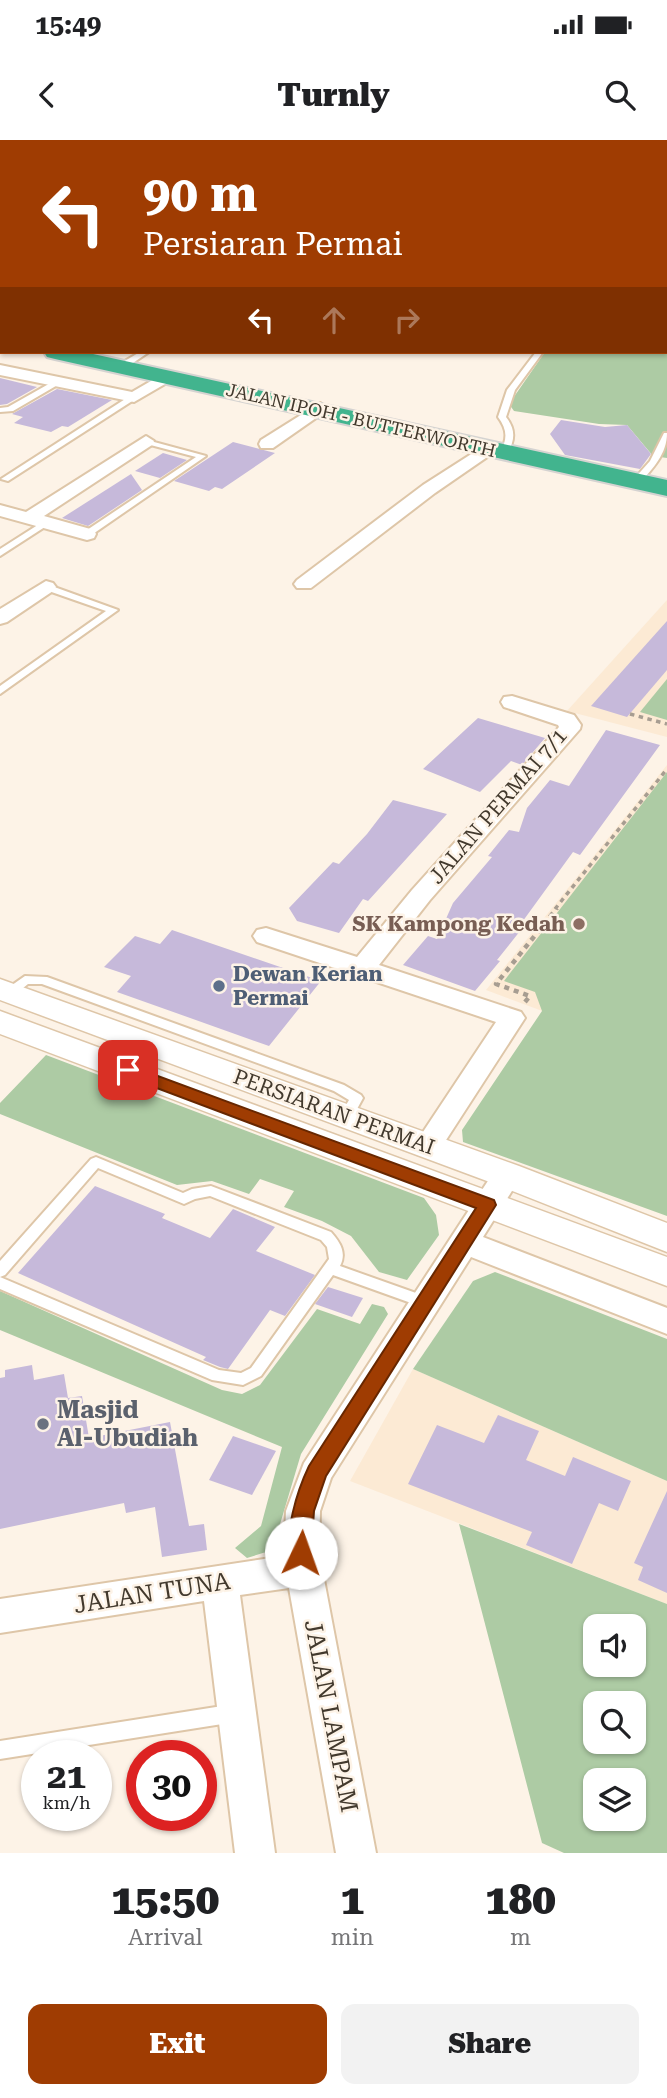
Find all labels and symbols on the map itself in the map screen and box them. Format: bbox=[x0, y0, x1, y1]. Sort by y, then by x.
street label: JALAN IPOH - BUTTERWORTH bbox=[224, 379, 498, 461]
street label: JALAN PERMAI 7/1 bbox=[424, 724, 572, 888]
place label: SK Kampong Kedah bbox=[352, 912, 565, 936]
marker: SK Kampong Kedah bbox=[571, 916, 587, 932]
place label: Dewan Kerian Permai bbox=[233, 962, 383, 1010]
marker: Dewan Kerian Permai bbox=[211, 978, 227, 994]
pin bbox=[98, 1040, 158, 1100]
street label: PERSIARAN PERMAI bbox=[230, 1064, 438, 1160]
place label: Masjid Al-Ubudiah bbox=[57, 1396, 198, 1452]
marker: Masjid Al-Ubudiah bbox=[35, 1416, 51, 1432]
position arrow bbox=[264, 1516, 338, 1590]
street label: JALAN TUNA bbox=[72, 1567, 232, 1619]
street label: JALAN LAMPAM bbox=[299, 1617, 363, 1815]
speed limit sign: 30 bbox=[126, 1740, 217, 1831]

